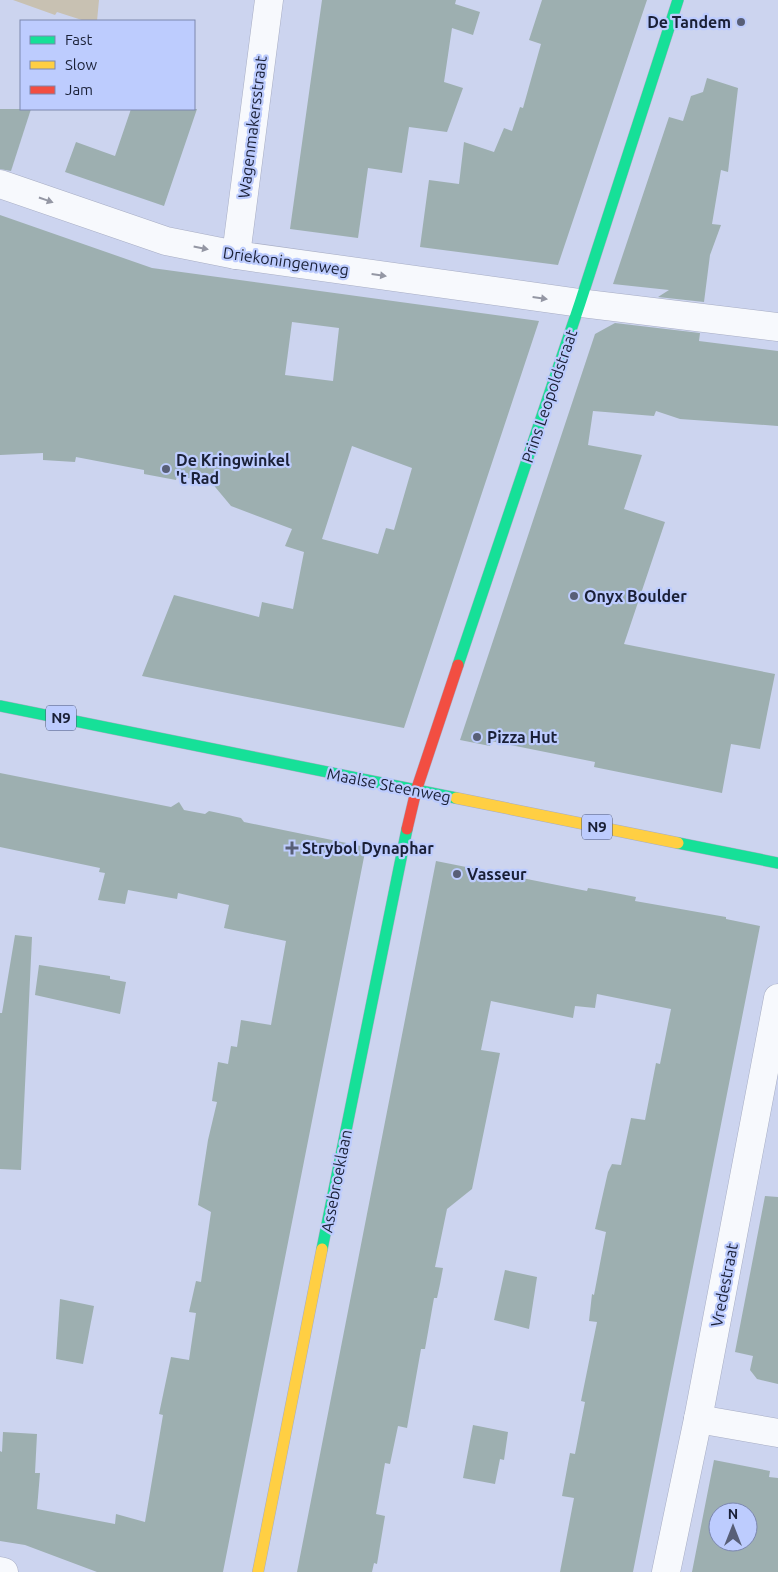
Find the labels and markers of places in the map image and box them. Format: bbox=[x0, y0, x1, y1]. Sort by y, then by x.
place label: De Tandem bbox=[647, 13, 731, 31]
marker: De Tandem bbox=[735, 16, 747, 28]
place label: De Kringwinkel 't Rad bbox=[176, 451, 290, 487]
marker: De Kringwinkel 't Rad bbox=[160, 463, 172, 475]
place label: Onyx Boulder bbox=[584, 587, 687, 605]
marker: Onyx Boulder bbox=[568, 590, 580, 602]
place label: Pizza Hut bbox=[487, 728, 558, 746]
marker: Pizza Hut bbox=[471, 731, 483, 743]
place label: Strybol Dynaphar bbox=[302, 839, 434, 857]
marker: Strybol Dynaphar bbox=[286, 842, 298, 854]
place label: Vasseur bbox=[467, 865, 527, 883]
marker: Vasseur bbox=[451, 868, 463, 880]

